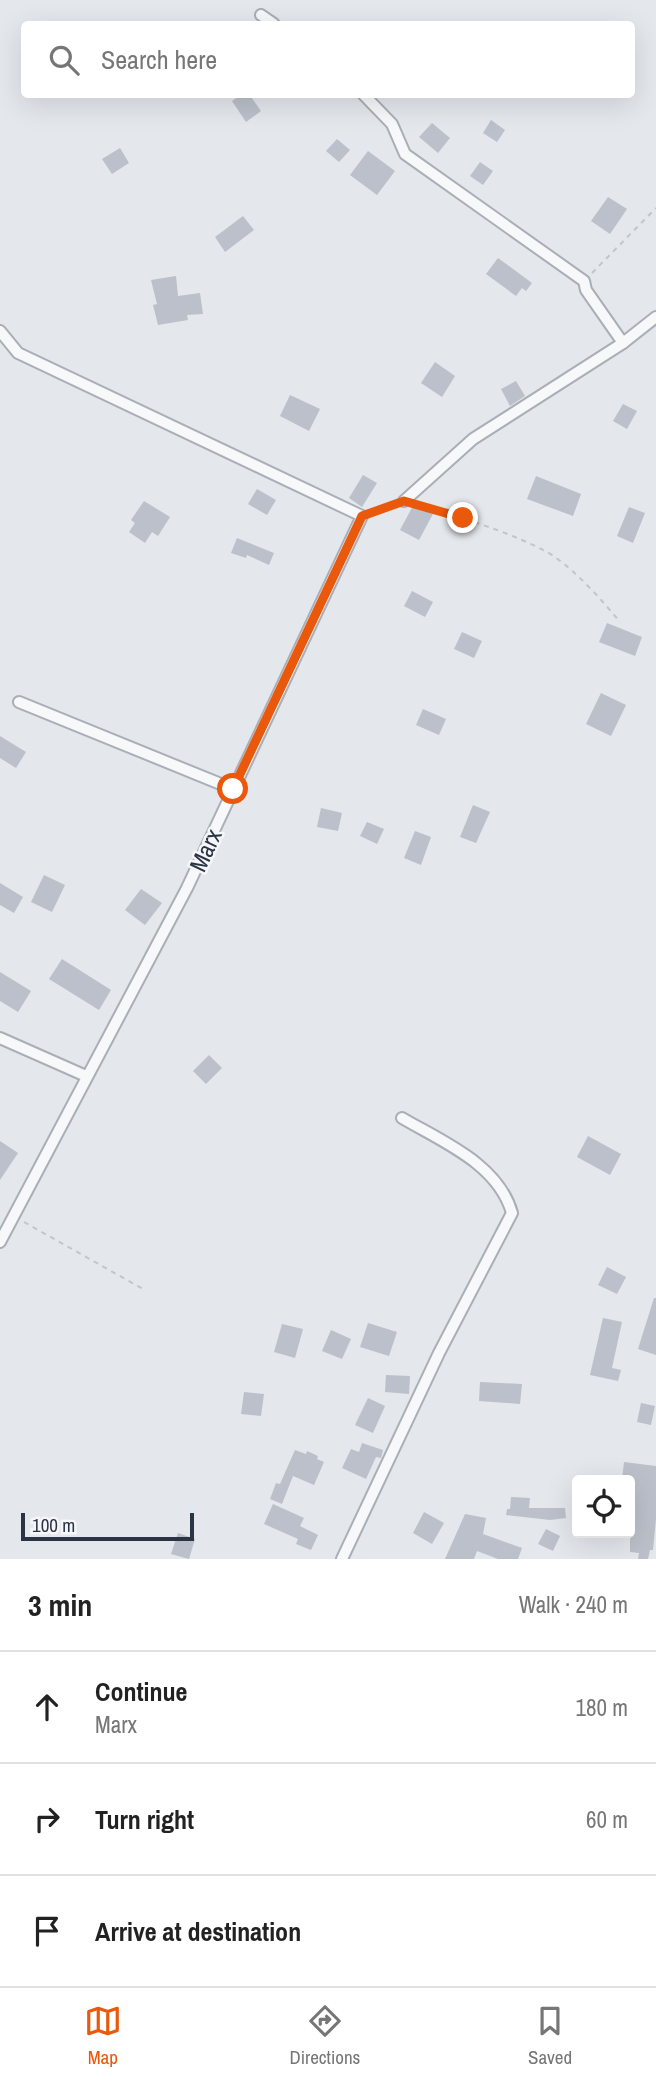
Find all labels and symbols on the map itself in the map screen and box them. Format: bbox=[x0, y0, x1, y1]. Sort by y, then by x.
route end bbox=[447, 502, 478, 533]
route start bbox=[217, 773, 248, 804]
street label: Marx bbox=[181, 823, 229, 877]
scale bar bbox=[21, 1510, 194, 1542]

